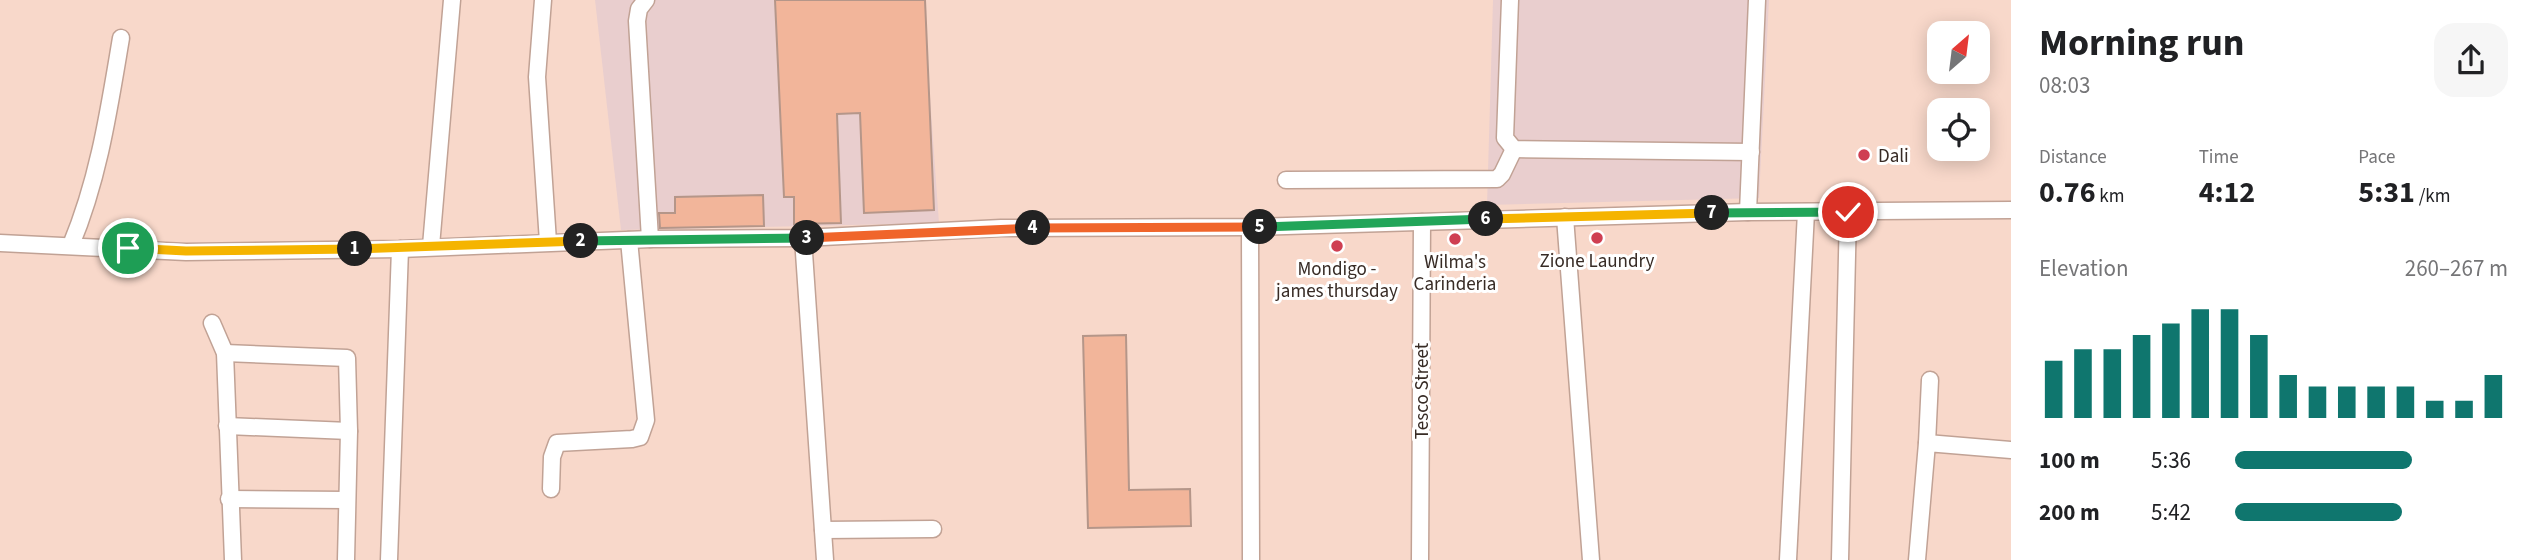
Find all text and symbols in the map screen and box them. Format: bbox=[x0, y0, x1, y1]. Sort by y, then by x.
text: Morning run bbox=[2039, 16, 2244, 70]
north arrow bbox=[1927, 21, 1990, 84]
map controls bbox=[1927, 21, 1990, 161]
button: share bbox=[2434, 23, 2508, 97]
text: 08:03 bbox=[2039, 69, 2090, 102]
button: locate bbox=[1927, 98, 1990, 161]
place label: Dali bbox=[1878, 143, 1909, 170]
text: Distance bbox=[2039, 144, 2107, 171]
text: Time bbox=[2199, 144, 2239, 171]
text: Pace bbox=[2358, 144, 2396, 171]
marker: Dali bbox=[1856, 147, 1872, 163]
text: 0.76 bbox=[2039, 171, 2096, 214]
text: 4:12 bbox=[2199, 171, 2255, 214]
text: 5:31 bbox=[2358, 171, 2415, 214]
pin bbox=[1818, 182, 1878, 242]
text: km bbox=[2096, 183, 2125, 210]
text: /km bbox=[2415, 183, 2450, 210]
icon: check bbox=[1829, 193, 1867, 231]
pin: 7 bbox=[1694, 196, 1730, 230]
text: 7 bbox=[1706, 199, 1717, 226]
pin: 6 bbox=[1468, 202, 1504, 236]
text: 6 bbox=[1480, 205, 1491, 232]
pin: 4 bbox=[1016, 210, 1050, 246]
pin: 5 bbox=[1242, 210, 1278, 244]
text: 5 bbox=[1254, 213, 1265, 240]
text: 4 bbox=[1027, 214, 1038, 241]
pin bbox=[98, 218, 158, 278]
pin: 3 bbox=[790, 220, 824, 256]
pin: 2 bbox=[564, 224, 598, 258]
text: 3 bbox=[801, 224, 812, 251]
text: 2 bbox=[575, 227, 586, 254]
icon: arrive bbox=[109, 229, 147, 267]
marker: Zione Laundry bbox=[1589, 230, 1605, 246]
marker: Wilma's Carinderia bbox=[1447, 231, 1463, 247]
pin: 1 bbox=[338, 232, 372, 266]
text: 1 bbox=[349, 235, 360, 262]
marker: Mondigo - james thursday bbox=[1329, 238, 1345, 254]
place label: Zione Laundry bbox=[1540, 248, 1655, 275]
place label: Wilma's Carinderia bbox=[1414, 249, 1496, 298]
text: Elevation bbox=[2039, 252, 2129, 285]
text: 260–267 m bbox=[2405, 252, 2508, 285]
place label: Mondigo - james thursday bbox=[1275, 256, 1398, 305]
street label: Tesco Street bbox=[1409, 342, 1436, 439]
text: 100 m bbox=[2039, 444, 2100, 477]
text: 5:36 bbox=[2151, 444, 2191, 477]
text: 200 m bbox=[2039, 496, 2100, 529]
text: 5:42 bbox=[2151, 496, 2191, 529]

